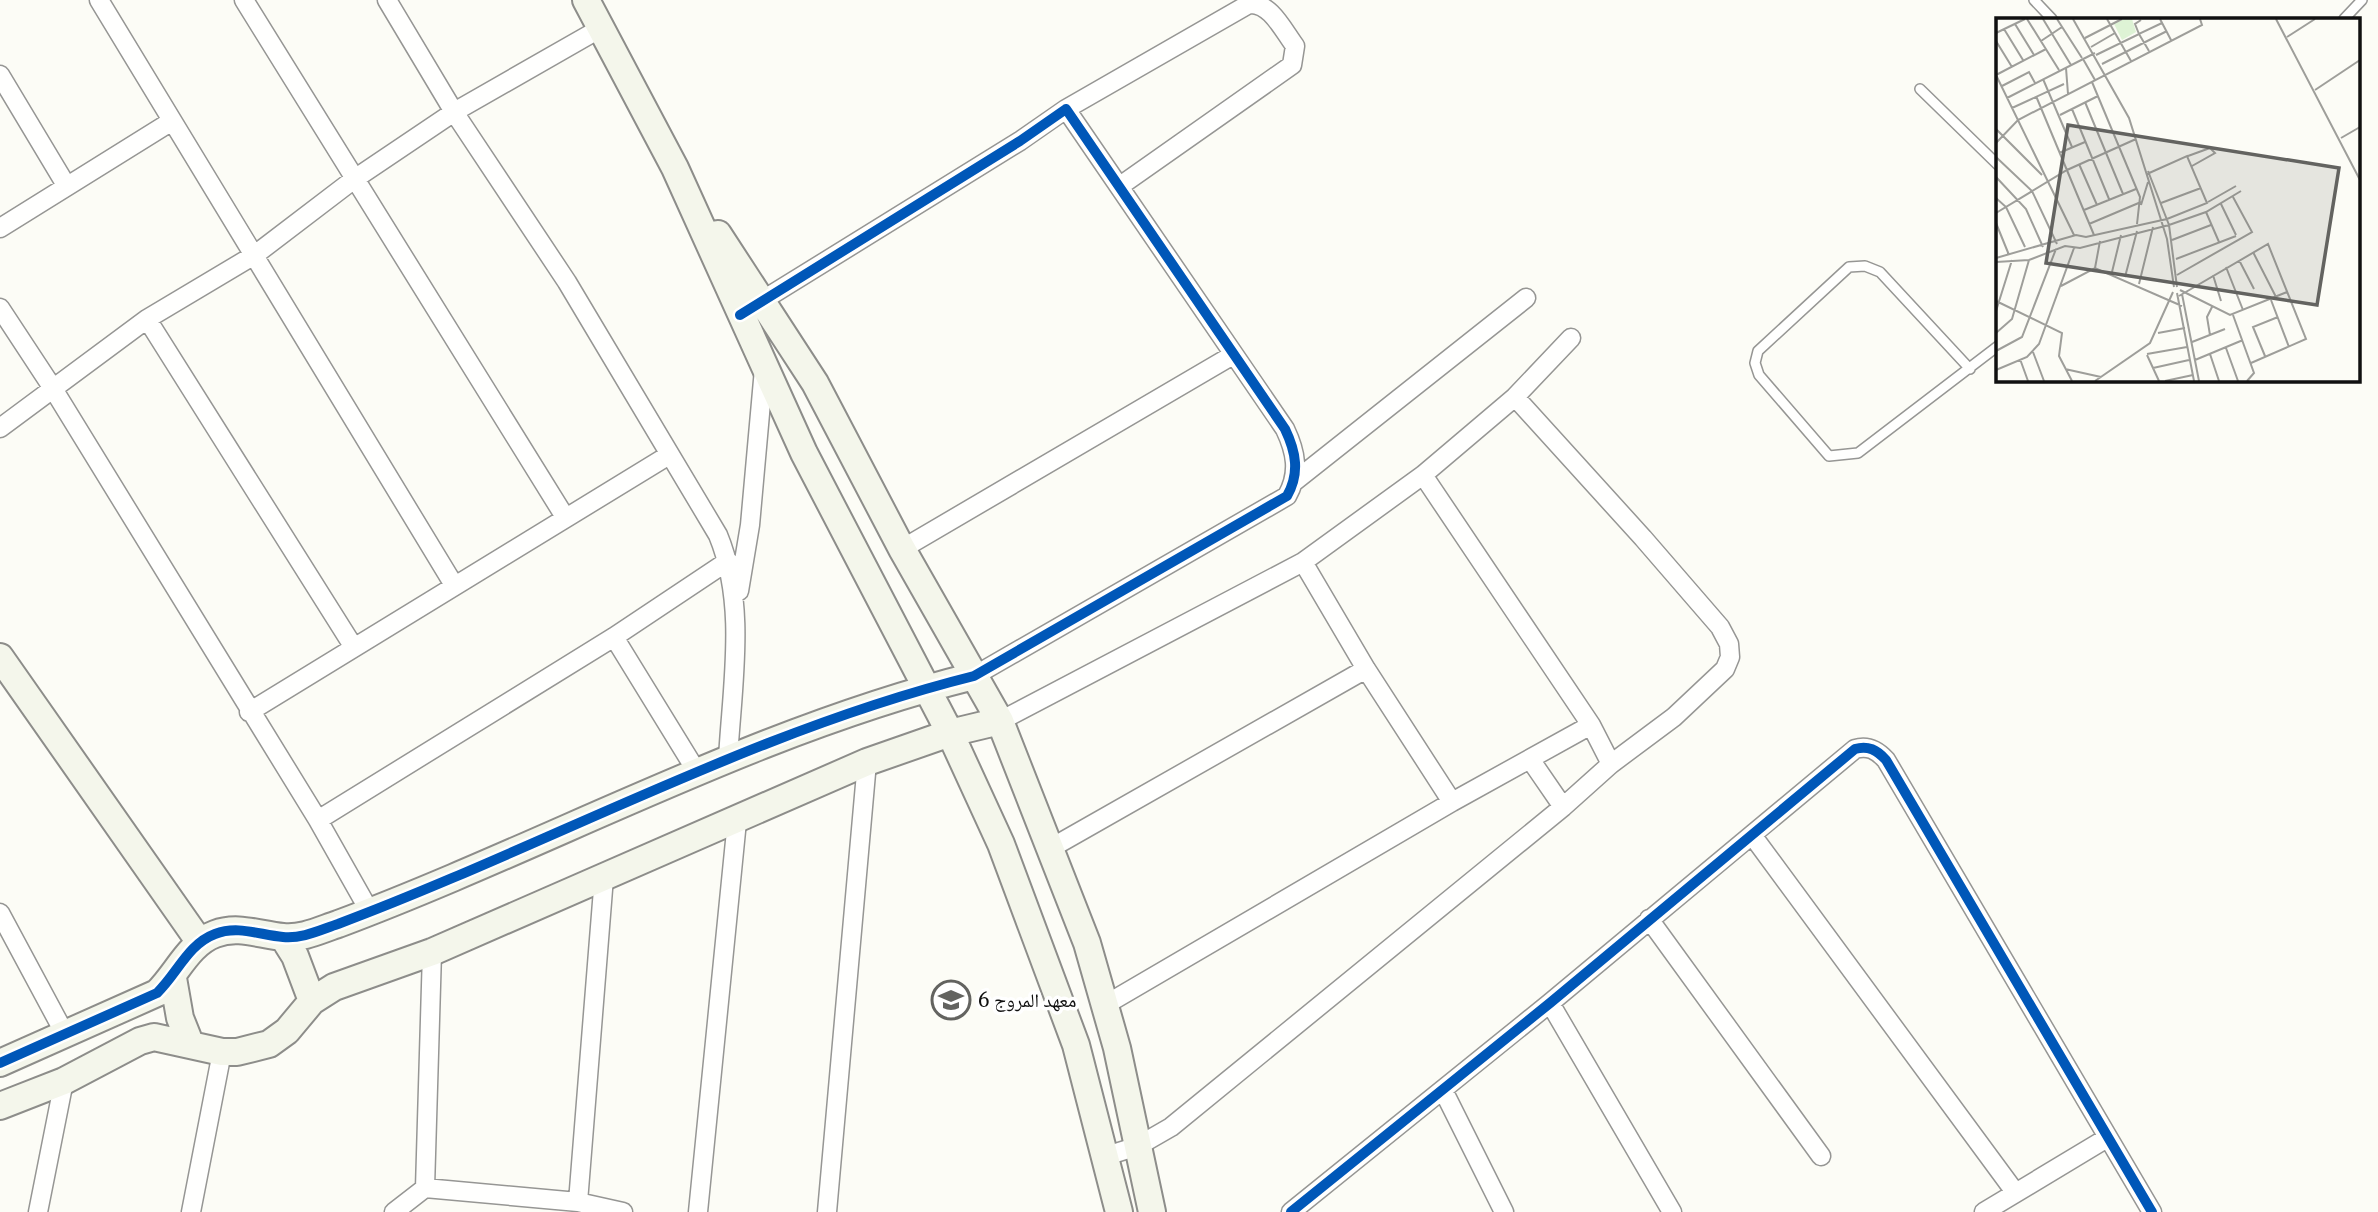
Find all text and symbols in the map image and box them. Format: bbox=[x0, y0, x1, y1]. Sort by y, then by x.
inset map bbox=[1996, 18, 2360, 382]
school or university icon: معهد المروج 6 bbox=[930, 979, 972, 1021]
place label: معهد المروج 6 bbox=[978, 988, 1076, 1012]

